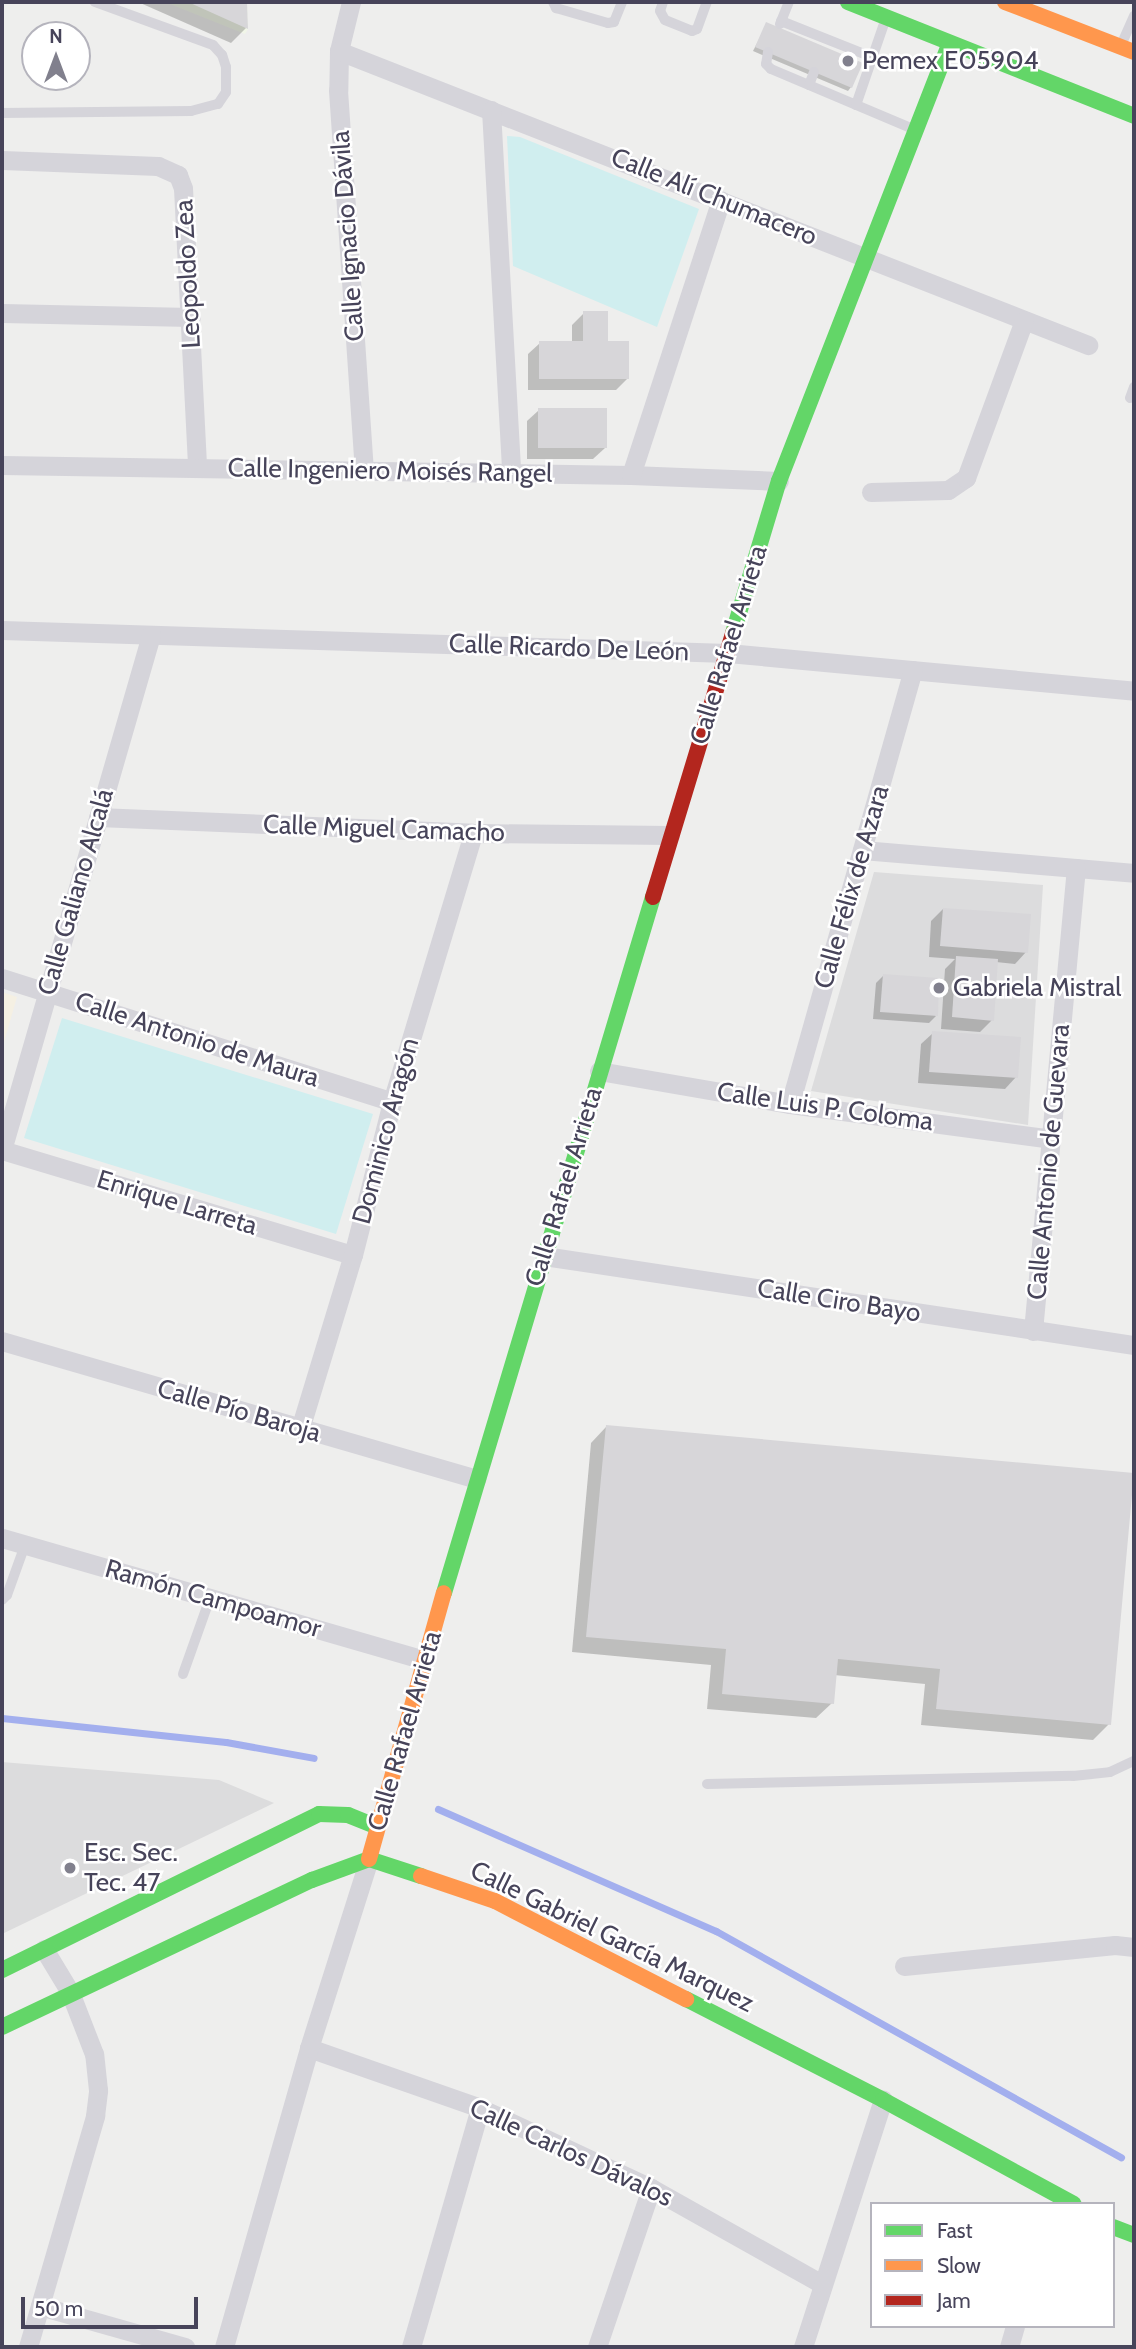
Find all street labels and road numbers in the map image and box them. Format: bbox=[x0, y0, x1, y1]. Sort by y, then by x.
street label: Calle Ignacio Dávila bbox=[325, 130, 371, 342]
street label: Calle Alí Chumacero bbox=[607, 141, 821, 253]
street label: Leopoldo Zea bbox=[169, 199, 207, 349]
street label: Calle Ingeniero Moisés Rangel bbox=[227, 453, 553, 489]
street label: Calle Rafael Arrieta bbox=[684, 542, 774, 748]
street label: Calle Ricardo De León bbox=[448, 628, 690, 668]
street label: Calle Félix de Azara bbox=[808, 782, 896, 992]
street label: Calle Galiano Alcalá bbox=[32, 785, 120, 999]
street label: Calle Miguel Camacho bbox=[263, 809, 505, 849]
street label: Calle Antonio de Maura bbox=[71, 986, 323, 1094]
street label: Calle Antonio de Guevara bbox=[1021, 1023, 1077, 1301]
street label: Dominico Aragón bbox=[346, 1034, 426, 1228]
street label: Calle Luis P. Coloma bbox=[715, 1076, 935, 1138]
street label: Calle Rafael Arrieta bbox=[519, 1084, 609, 1290]
street label: Enrique Larreta bbox=[93, 1164, 261, 1242]
street label: Calle Ciro Bayo bbox=[755, 1273, 923, 1329]
street label: Calle Pío Baroja bbox=[154, 1373, 324, 1449]
street label: Ramón Campoamor bbox=[101, 1553, 325, 1645]
street label: Calle Rafael Arrieta bbox=[362, 1627, 448, 1835]
street label: Calle Gabriel García Marquez bbox=[465, 1855, 759, 2019]
street label: Calle Carlos Dávalos bbox=[465, 2092, 677, 2214]

